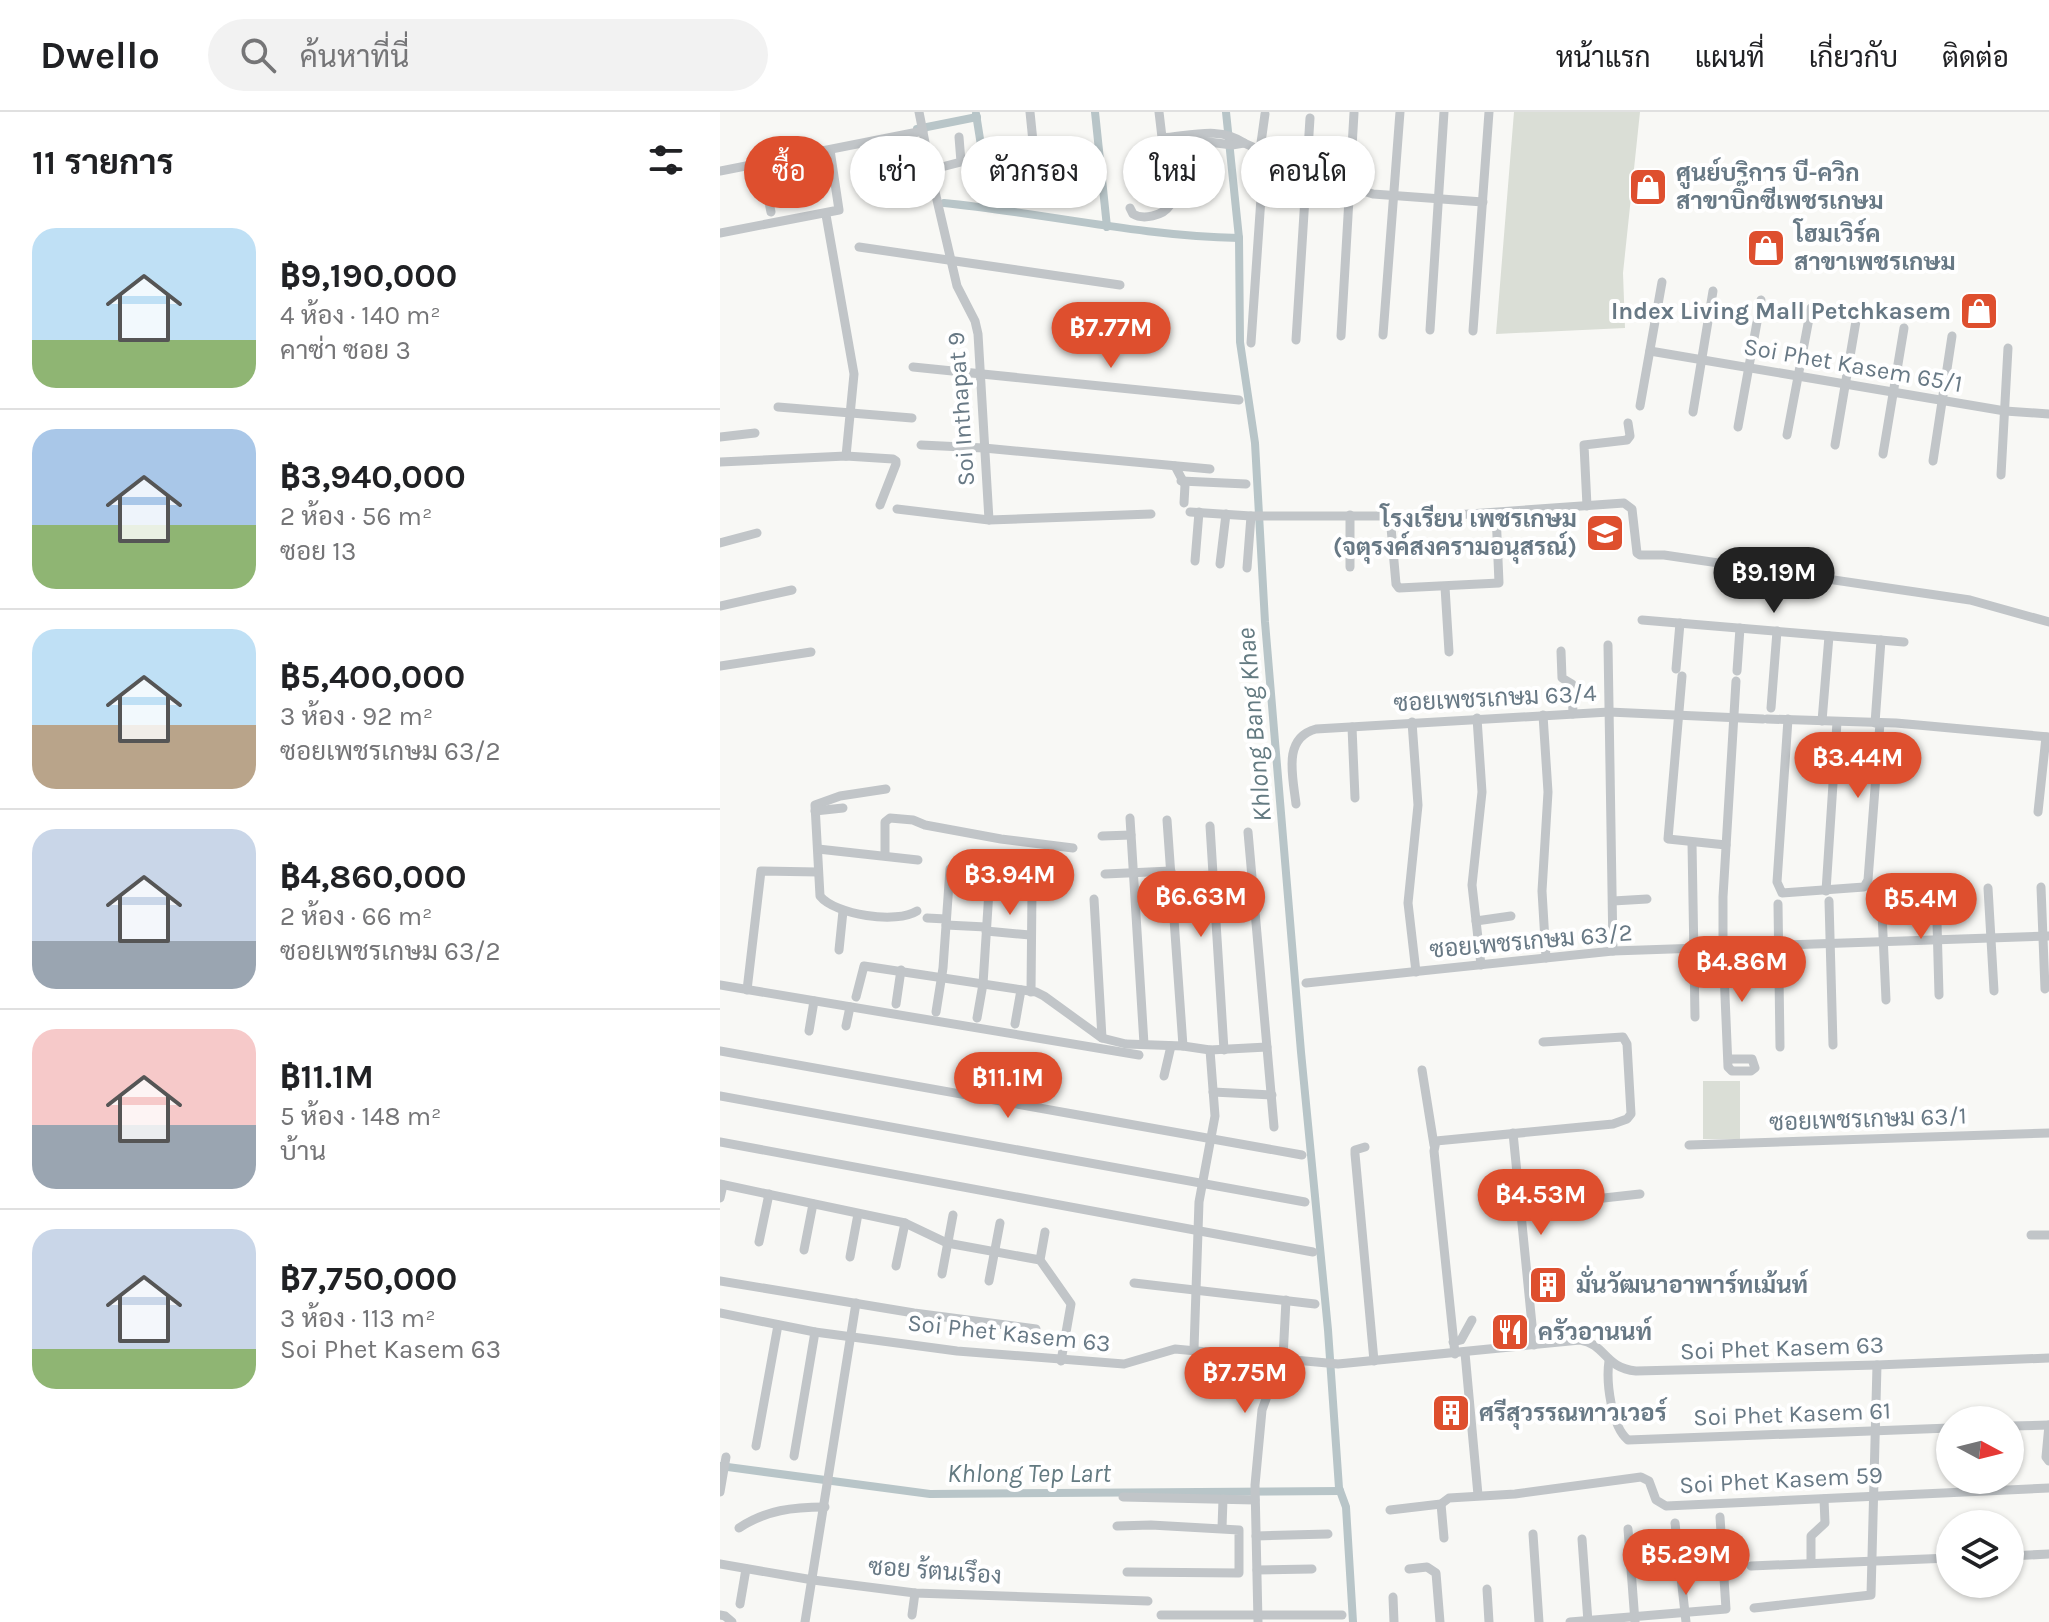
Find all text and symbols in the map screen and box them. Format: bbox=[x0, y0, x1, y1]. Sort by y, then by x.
search box bbox=[208, 19, 768, 91]
text: Dwello bbox=[40, 33, 160, 78]
icon: search bbox=[236, 33, 280, 77]
text: ค้นหาที่นี่ bbox=[300, 39, 409, 75]
text: หน้าแรก bbox=[1556, 41, 1651, 74]
text: แผนที่ bbox=[1695, 41, 1765, 74]
text: เกี่ยวกับ bbox=[1809, 41, 1898, 74]
text: ติดต่อ bbox=[1942, 41, 2009, 74]
chip: ซื้อ bbox=[744, 136, 834, 208]
chip: เช่า bbox=[850, 136, 945, 208]
chip: ตัวกรอง bbox=[961, 136, 1107, 208]
chip: ใหม่ bbox=[1123, 136, 1225, 208]
chip: คอนโด bbox=[1241, 136, 1375, 208]
icon: filters bbox=[644, 138, 688, 182]
text: 11 รายการ bbox=[32, 143, 174, 183]
place label: ศูนย์บริการ บี-ควิก สาขาบิ๊กซีเพชรเกษม bbox=[1676, 157, 1884, 215]
shop icon: ศูนย์บริการ บี-ควิก สาขาบิ๊กซีเพชรเกษม bbox=[1627, 166, 1669, 208]
place label: โฮมเวิร์ค สาขาเพชรเกษม bbox=[1792, 218, 1956, 276]
shop icon: โฮมเวิร์ค สาขาเพชรเกษม bbox=[1745, 227, 1787, 269]
text: ฿9,190,000 bbox=[280, 256, 457, 296]
icon: home bbox=[96, 260, 192, 356]
shop icon: Index Living Mall Petchkasem bbox=[1958, 290, 2000, 332]
place label: Index Living Mall Petchkasem bbox=[1611, 297, 1951, 325]
text: 4 ห้อง · 140 m² bbox=[280, 300, 441, 331]
pin: ฿7.77M bbox=[1046, 302, 1176, 370]
text: ฿7.77M bbox=[1070, 312, 1152, 343]
street label: Soi Inthapat 9 bbox=[942, 331, 980, 487]
street label: Soi Phet Kasem 65/1 bbox=[1741, 332, 1965, 398]
text: คาซ่า ซอย 3 bbox=[280, 335, 411, 366]
text: ฿3,940,000 bbox=[280, 457, 466, 497]
icon: home bbox=[96, 461, 192, 557]
text: 2 ห้อง · 56 m² bbox=[280, 501, 432, 532]
place label: โรงเรียน เพชรเกษม (จตุรงค์สงครามอนุสรณ์) bbox=[1333, 503, 1577, 564]
school or university icon: โรงเรียน เพชรเกษม (จตุรงค์สงครามอนุสรณ์) bbox=[1584, 512, 1626, 554]
text: ซอย 13 bbox=[280, 536, 356, 567]
pin: ฿9.19M bbox=[1709, 547, 1839, 615]
text: ฿9.19M bbox=[1732, 557, 1817, 588]
water label: Khlong Bang Khae bbox=[1230, 627, 1278, 823]
text: ฿5,400,000 bbox=[280, 657, 465, 697]
icon: home bbox=[96, 661, 192, 757]
street label: ซอยเพชรเกษม 63/4 bbox=[1393, 679, 1597, 717]
text: 3 ห้อง · 92 m² bbox=[280, 701, 433, 732]
pin: ฿3.44M bbox=[1793, 732, 1923, 800]
text: ซอยเพชรเกษม 63/2 bbox=[280, 736, 501, 767]
text: ฿3.44M bbox=[1812, 742, 1904, 773]
pin: ฿3.94M bbox=[945, 849, 1075, 917]
text: ฿4,860,000 bbox=[280, 857, 467, 897]
text: ฿3.94M bbox=[964, 859, 1056, 890]
icon: home bbox=[96, 861, 192, 957]
pin: ฿6.63M bbox=[1136, 871, 1266, 939]
pin: ฿5.4M bbox=[1865, 873, 1977, 941]
text: ฿6.63M bbox=[1155, 881, 1247, 912]
text: ฿5.4M bbox=[1884, 883, 1958, 914]
text: 2 ห้อง · 66 m² bbox=[280, 901, 433, 932]
street label: ซอยเพชรเกษม 63/2 bbox=[1428, 918, 1634, 964]
text: ซอยเพชรเกษม 63/2 bbox=[280, 936, 501, 967]
pin: ฿4.86M bbox=[1677, 936, 1807, 1004]
text: ฿4.86M bbox=[1696, 946, 1788, 977]
pin: ฿11.1M bbox=[943, 1052, 1073, 1120]
text: ฿11.1M bbox=[280, 1057, 374, 1097]
icon: home bbox=[96, 1061, 192, 1157]
text: ฿11.1M bbox=[972, 1062, 1044, 1093]
text: 5 ห้อง · 148 m² bbox=[280, 1101, 441, 1132]
street label: ซอยเพชรเกษม 63/1 bbox=[1769, 1102, 1967, 1136]
text: บ้าน bbox=[280, 1136, 326, 1167]
pin: ฿4.53M bbox=[1476, 1169, 1606, 1237]
text: ฿4.53M bbox=[1496, 1179, 1586, 1210]
text: ฿7,750,000 bbox=[280, 1259, 457, 1299]
icon: home bbox=[96, 1261, 192, 1357]
building icon: มั่นวัฒนาอาพาร์ทเม้นท์ bbox=[1527, 1264, 1569, 1306]
place label: มั่นวัฒนาอาพาร์ทเม้นท์ bbox=[1576, 1265, 1809, 1299]
text: 3 ห้อง · 113 m² bbox=[280, 1303, 436, 1334]
street label: Soi Phet Kasem 63 bbox=[906, 1308, 1112, 1358]
restaurant icon: ครัวอานนท์ bbox=[1489, 1311, 1531, 1353]
place label: ครัวอานนท์ bbox=[1538, 1316, 1653, 1346]
street label: Soi Phet Kasem 63 bbox=[1680, 1330, 1884, 1366]
text: Soi Phet Kasem 63 bbox=[280, 1334, 501, 1365]
pin: ฿7.75M bbox=[1180, 1347, 1310, 1415]
text: ฿7.75M bbox=[1202, 1357, 1288, 1388]
building icon: ศรีสุวรรณทาวเวอร์ bbox=[1430, 1392, 1472, 1434]
place label: ศรีสุวรรณทาวเวอร์ bbox=[1479, 1397, 1668, 1430]
street label: Soi Phet Kasem 61 bbox=[1693, 1397, 1891, 1431]
north arrow bbox=[1936, 1406, 2024, 1494]
map controls bbox=[1936, 1406, 2024, 1598]
water label: Khlong Tep Lart bbox=[947, 1458, 1112, 1489]
street label: Soi Phet Kasem 59 bbox=[1679, 1461, 1883, 1499]
button: layers bbox=[1936, 1510, 2024, 1598]
pin: ฿5.29M bbox=[1621, 1529, 1751, 1597]
text: ฿5.29M bbox=[1641, 1539, 1731, 1570]
street label: ซอย ร้ตนเรึอง bbox=[867, 1551, 1003, 1590]

